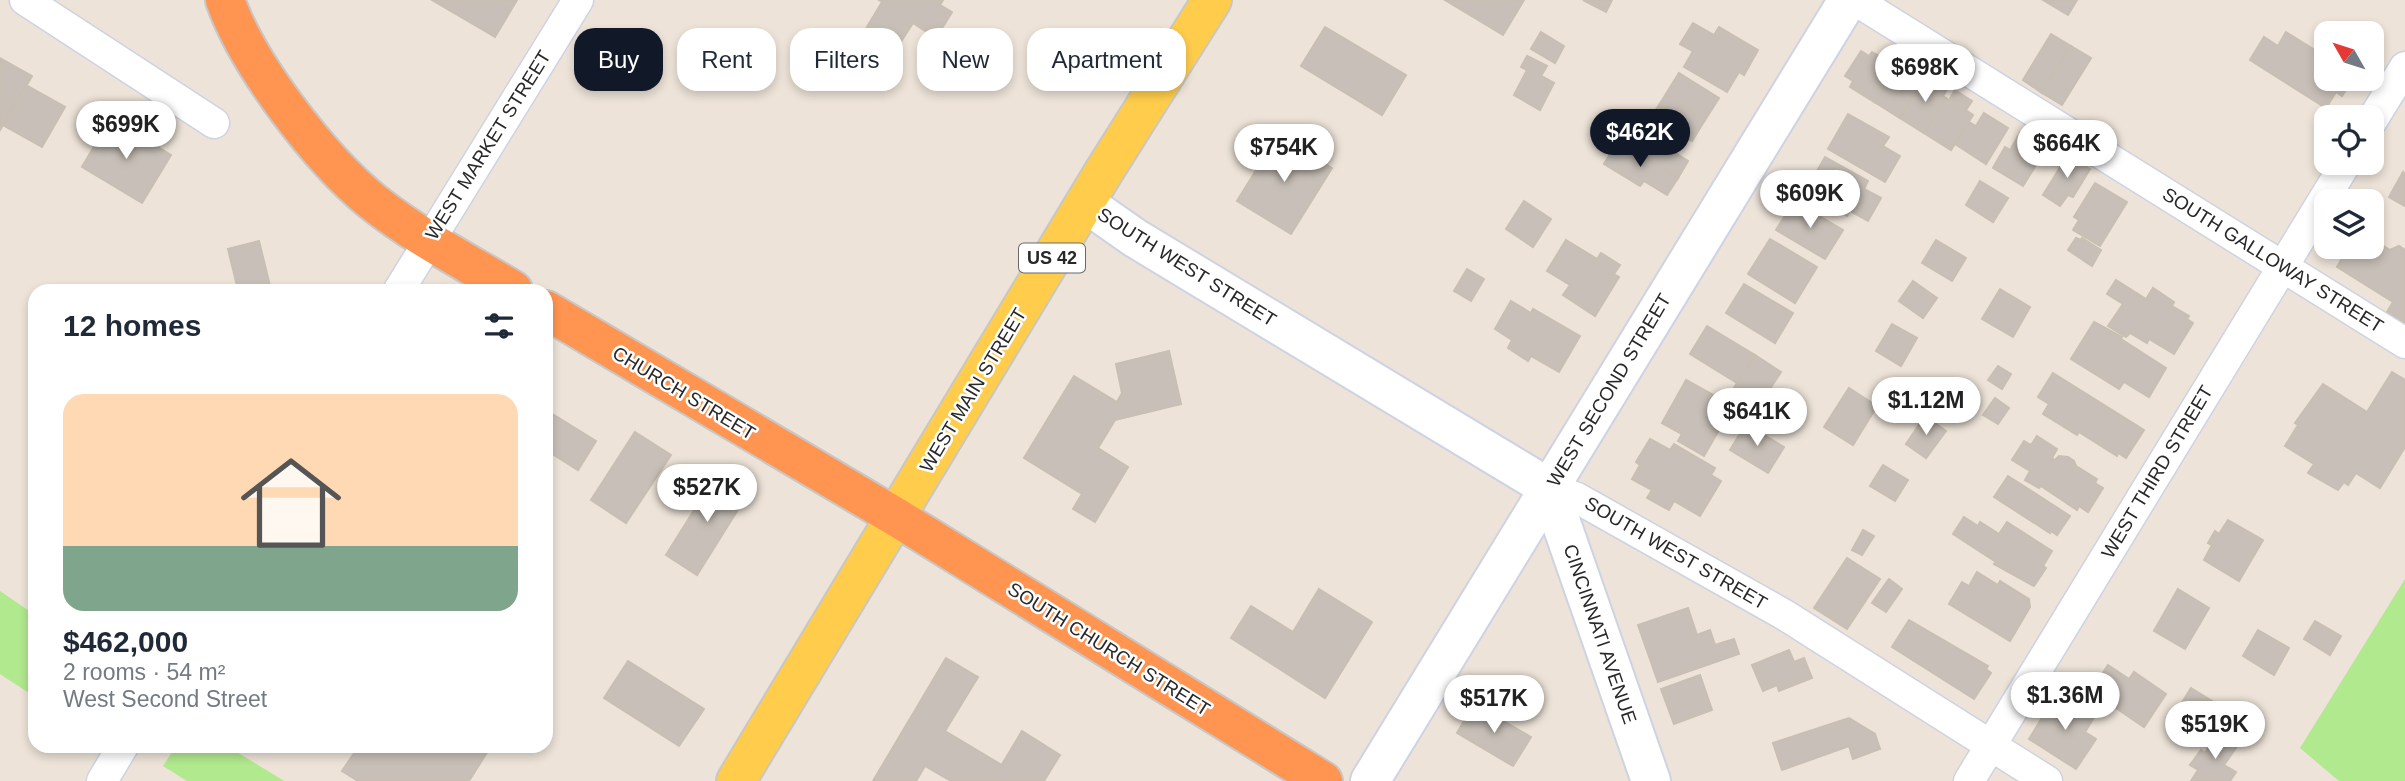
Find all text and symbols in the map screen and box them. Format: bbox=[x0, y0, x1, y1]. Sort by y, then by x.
north arrow bbox=[2314, 21, 2384, 91]
map controls bbox=[2314, 21, 2384, 259]
chip: Buy bbox=[574, 28, 663, 91]
chip: Rent bbox=[677, 28, 776, 91]
chip: Filters bbox=[790, 28, 903, 91]
chip: New bbox=[917, 28, 1013, 91]
chip: Apartment bbox=[1027, 28, 1186, 91]
pin: $698K bbox=[1876, 44, 1974, 104]
street label: WEST MARKET STREET bbox=[421, 46, 555, 243]
text: $698K bbox=[1891, 54, 1959, 80]
pin: $699K bbox=[77, 102, 175, 161]
button: locate bbox=[2314, 105, 2384, 175]
pin: $462K bbox=[1591, 110, 1689, 169]
text: $699K bbox=[92, 111, 160, 137]
text: $462K bbox=[1606, 119, 1674, 145]
pin: $664K bbox=[2018, 120, 2116, 180]
pin: $754K bbox=[1235, 124, 1333, 184]
text: $664K bbox=[2033, 130, 2101, 156]
text: $754K bbox=[1250, 134, 1318, 160]
pin: $609K bbox=[1761, 170, 1859, 230]
text: $609K bbox=[1776, 180, 1844, 206]
street label: SOUTH GALLOWAY STREET bbox=[2159, 183, 2388, 337]
button: layers bbox=[2314, 189, 2384, 259]
street label: SOUTH WEST STREET bbox=[1094, 203, 1280, 331]
road number: US 42 bbox=[1019, 244, 1085, 272]
street label: WEST SECOND STREET bbox=[1543, 289, 1675, 490]
street label: WEST MAIN STREET bbox=[916, 304, 1030, 476]
icon: filters bbox=[480, 307, 518, 345]
text: 12 homes bbox=[63, 309, 201, 342]
street label: CHURCH STREET bbox=[609, 342, 759, 444]
pin: $1.12M bbox=[1869, 378, 1983, 437]
street label: WEST THIRD STREET bbox=[2097, 382, 2217, 562]
text: $1.12M bbox=[1888, 387, 1964, 413]
pin: $641K bbox=[1708, 388, 1806, 448]
text: $641K bbox=[1723, 398, 1791, 424]
icon: home bbox=[228, 440, 354, 566]
pin: $527K bbox=[658, 464, 756, 524]
text: $527K bbox=[673, 474, 741, 500]
street label: SOUTH WEST STREET bbox=[1581, 492, 1771, 614]
street label: CINCINNATI AVENUE bbox=[1559, 542, 1641, 726]
street label: SOUTH CHURCH STREET bbox=[1004, 578, 1214, 720]
text: $462,000 bbox=[63, 625, 188, 658]
text: 2 rooms · 54 m² bbox=[63, 659, 225, 685]
pin: $1.36M bbox=[2008, 672, 2122, 732]
pin: $517K bbox=[1445, 676, 1543, 735]
text: $1.36M bbox=[2027, 682, 2103, 708]
text: $517K bbox=[1460, 685, 1528, 711]
text: West Second Street bbox=[63, 686, 267, 712]
pin: $519K bbox=[2166, 702, 2264, 761]
text: $519K bbox=[2181, 711, 2249, 737]

